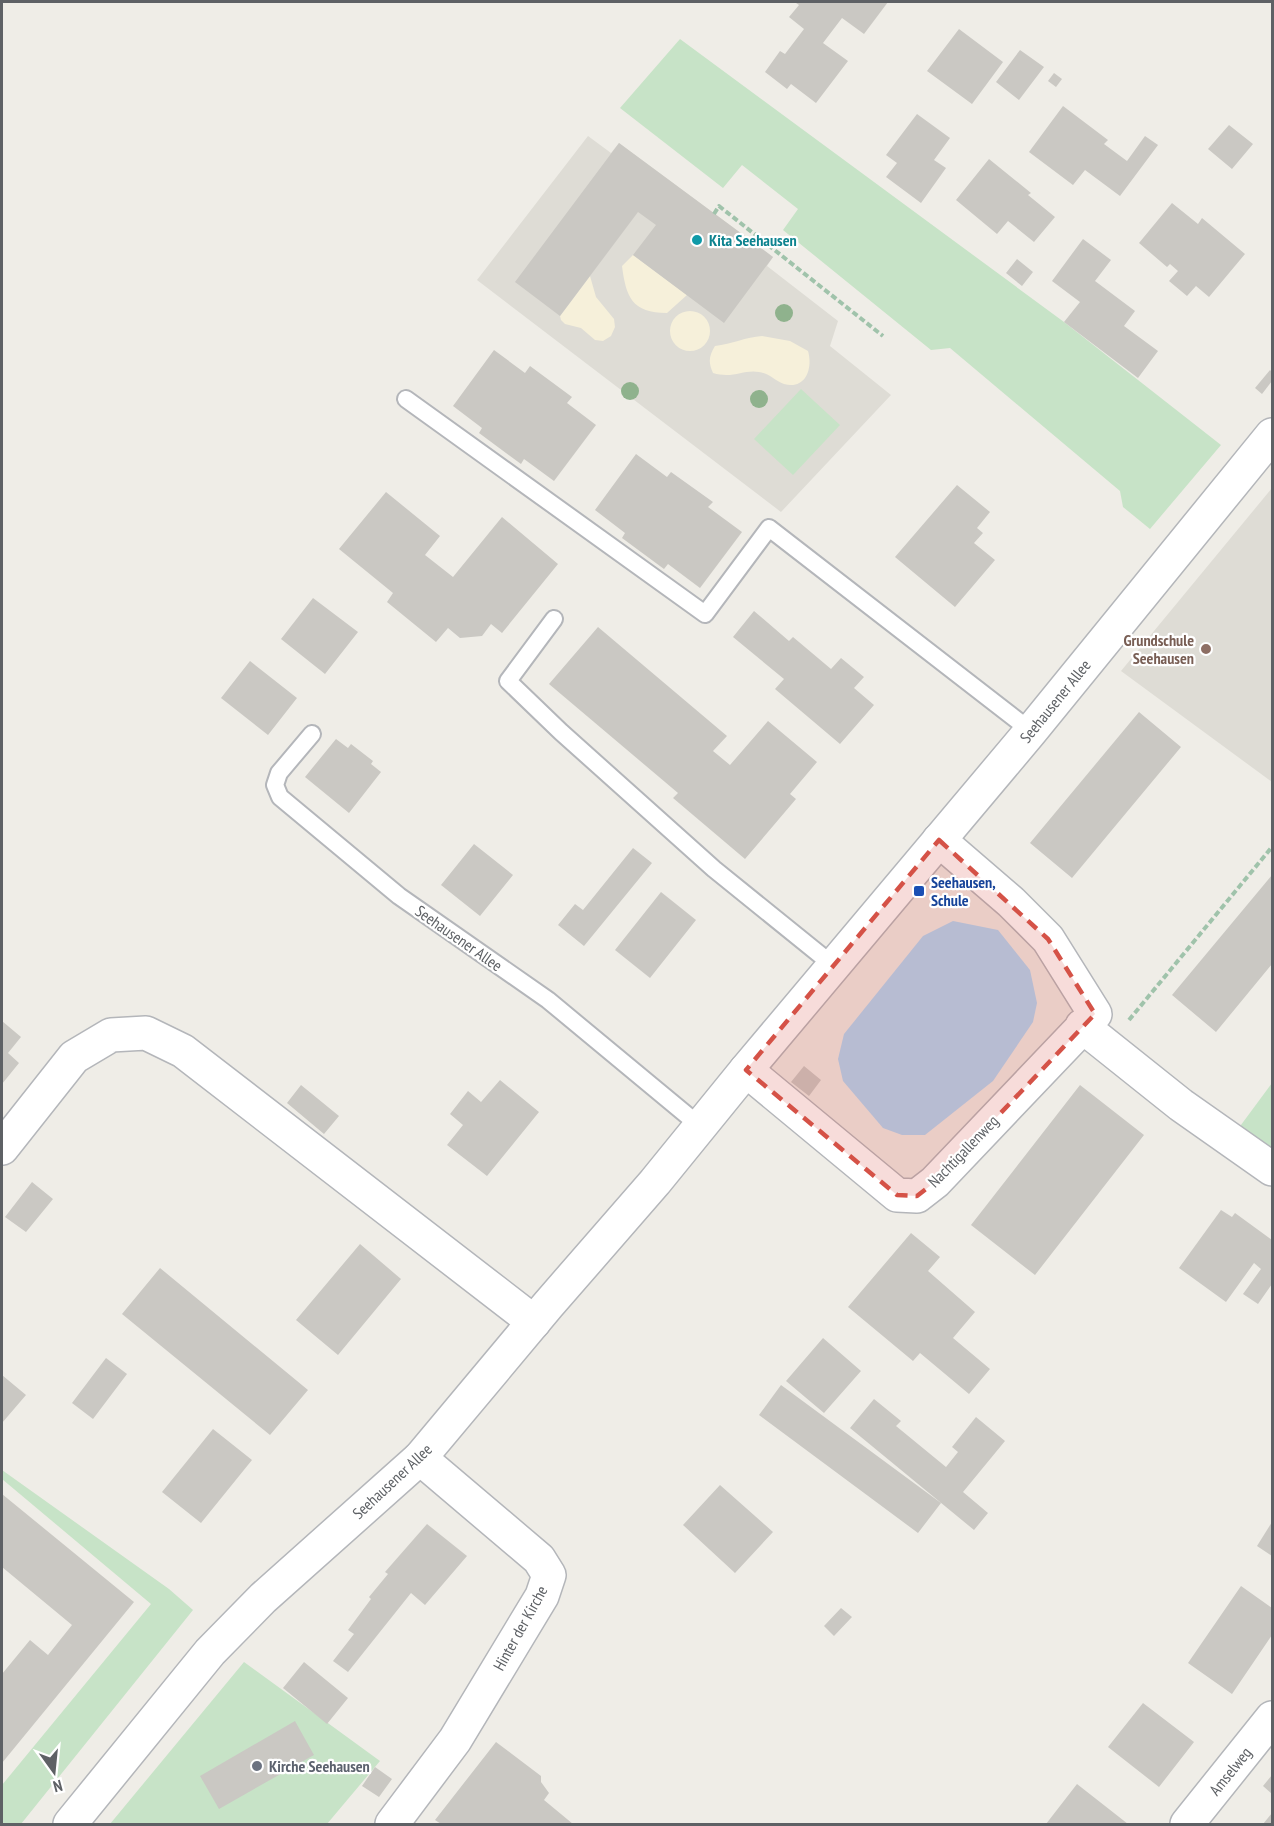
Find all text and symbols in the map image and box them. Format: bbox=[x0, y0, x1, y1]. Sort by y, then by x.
place label: Kita Seehausen bbox=[709, 230, 797, 250]
marker: Kita Seehausen bbox=[690, 233, 704, 247]
place label: Grundschule Seehausen bbox=[1124, 630, 1194, 668]
marker: Grundschule Seehausen bbox=[1199, 642, 1213, 656]
street label: Seehausener Allee bbox=[1015, 655, 1095, 747]
place label: Seehausen, Schule bbox=[931, 872, 996, 910]
marker: Seehausen, Schule bbox=[912, 884, 926, 898]
street label: Seehausener Allee bbox=[412, 901, 506, 975]
street label: Nachtigallenweg bbox=[924, 1111, 1002, 1191]
street label: Seehausener Allee bbox=[348, 1439, 436, 1523]
street label: Hinter der Kirche bbox=[488, 1582, 552, 1674]
north arrow bbox=[24, 1742, 84, 1802]
street label: Amselweg bbox=[1204, 1743, 1256, 1799]
place label: Kirche Seehausen bbox=[269, 1756, 370, 1776]
marker: Kirche Seehausen bbox=[250, 1759, 264, 1773]
text: N bbox=[51, 1776, 65, 1797]

